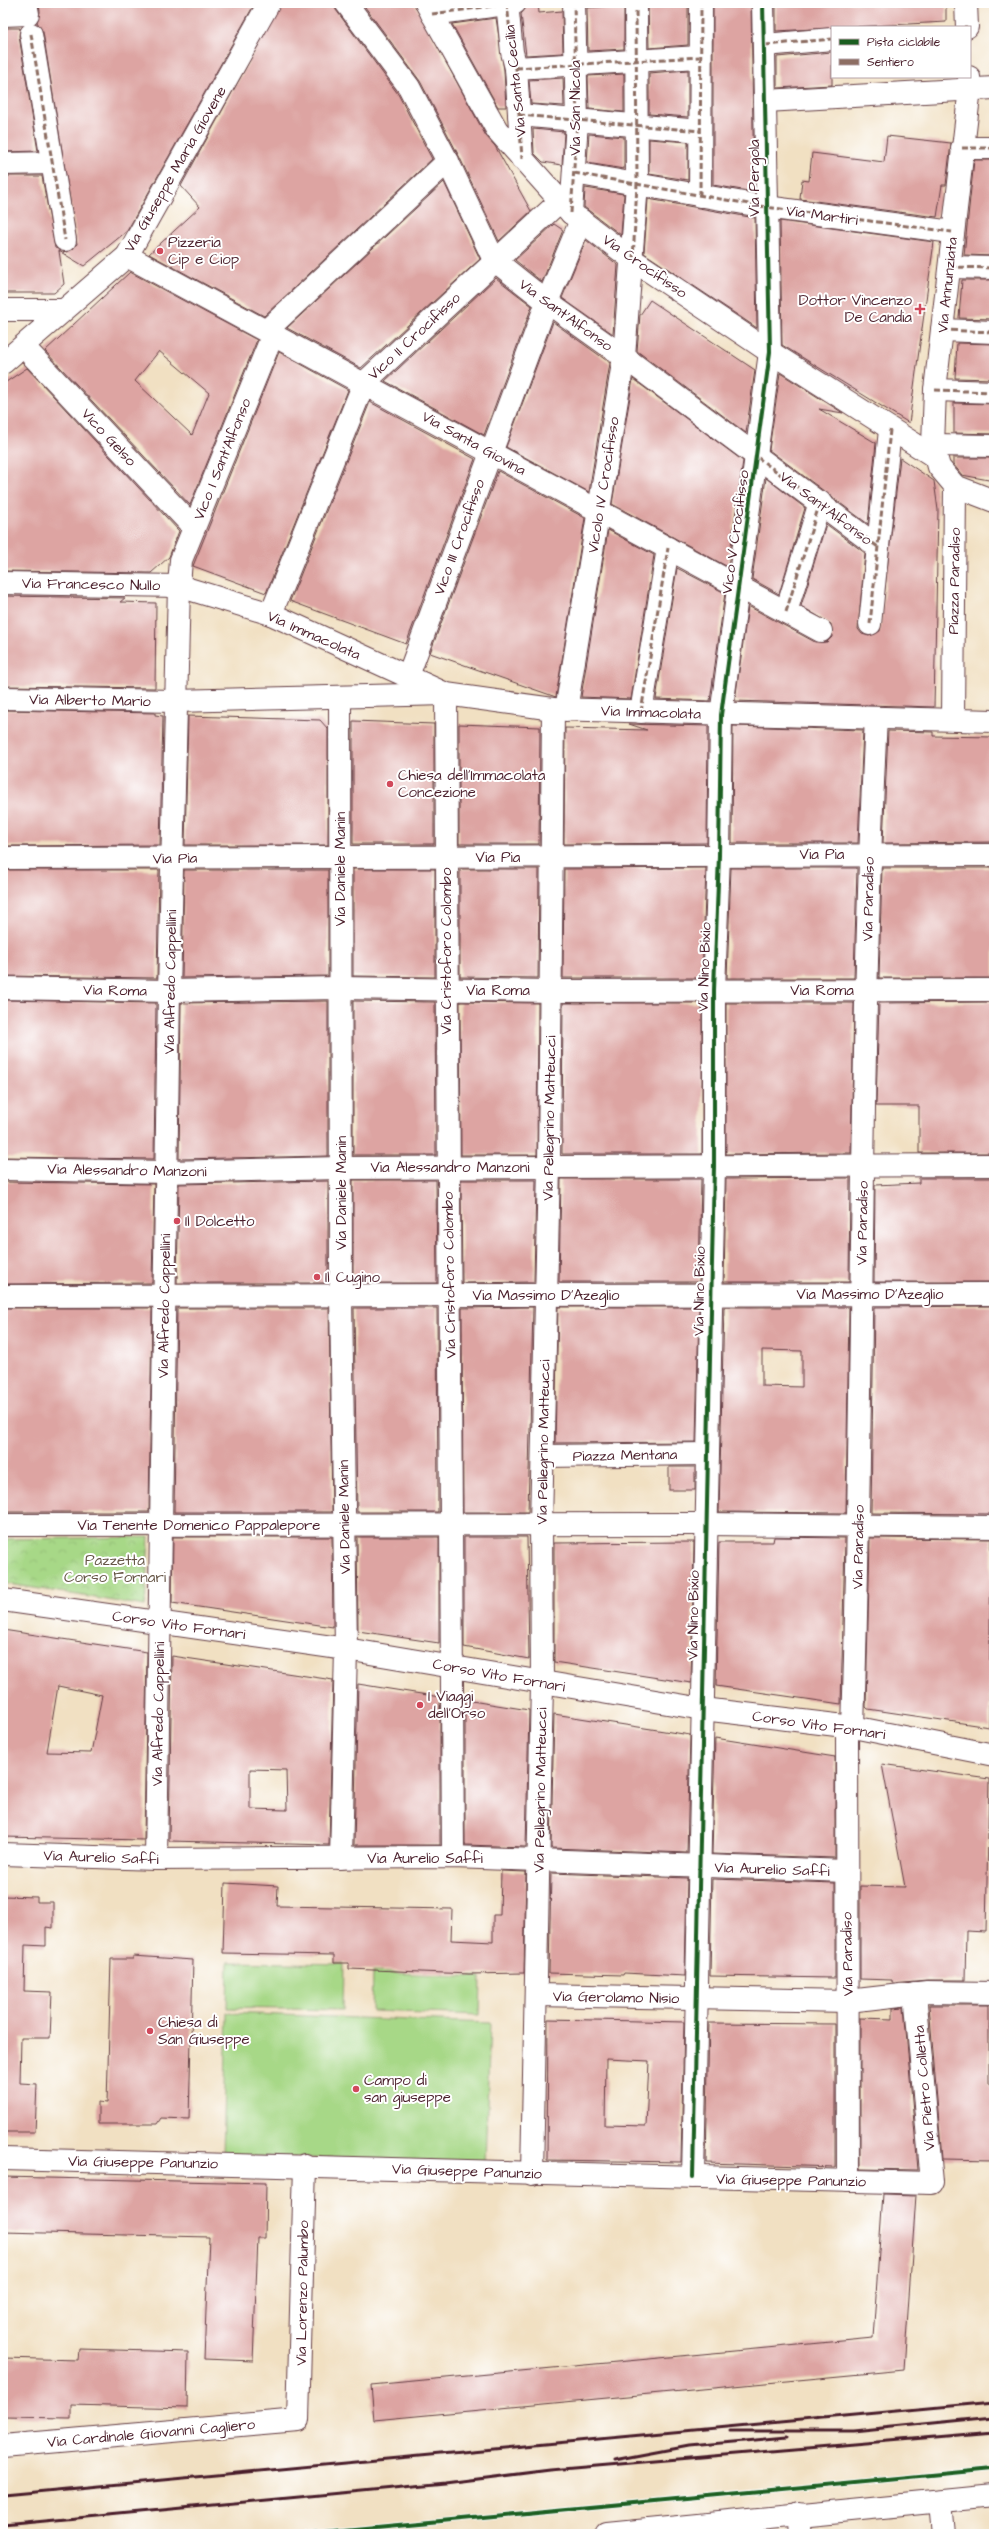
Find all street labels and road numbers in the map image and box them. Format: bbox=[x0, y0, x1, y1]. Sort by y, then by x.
street label: Via Santa Cecilia bbox=[499, 24, 532, 138]
street label: Via San Nicola bbox=[565, 60, 586, 156]
street label: Via Giuseppe Maria Giovene bbox=[119, 82, 232, 256]
street label: Via Pergola bbox=[744, 139, 766, 217]
street label: Via Martiri bbox=[785, 200, 860, 231]
street label: Via Crocifisso bbox=[598, 229, 692, 304]
street label: Via Annunziata bbox=[932, 236, 963, 334]
street label: Via Sant'Alfonso bbox=[514, 274, 617, 357]
street label: Vico II Crocifisso bbox=[363, 287, 466, 385]
street label: Vico I Sant'Alfonso bbox=[188, 394, 257, 523]
street label: Vico Gelso bbox=[76, 404, 141, 471]
street label: Via Santa Giovina bbox=[418, 406, 530, 481]
street label: Vicolo IV Crocifisso bbox=[582, 415, 625, 555]
street label: Via Sant'Alfonso bbox=[775, 467, 877, 551]
street label: Vico V Crocifisso bbox=[716, 468, 755, 595]
street label: Vico III Crocifisso bbox=[429, 476, 490, 598]
street label: Piazza Paradiso bbox=[943, 527, 966, 635]
street label: Via Francesco Nullo bbox=[22, 573, 161, 596]
street label: Via Immacolata bbox=[264, 605, 364, 666]
street label: Via Alberto Mario bbox=[29, 689, 152, 712]
street label: Via Immacolata bbox=[601, 700, 702, 725]
street label: Via Daniele Manin bbox=[330, 811, 351, 926]
street label: Via Pia bbox=[800, 844, 845, 865]
street label: Via Pia bbox=[476, 847, 521, 868]
street label: Via Pia bbox=[152, 848, 198, 869]
street label: Via Paradiso bbox=[857, 856, 880, 941]
street label: Via Cristoforo Colombo bbox=[436, 867, 457, 1034]
street label: Via Alfredo Cappellini bbox=[159, 909, 182, 1054]
street label: Via Nino Bixio bbox=[692, 921, 717, 1012]
street label: Via Roma bbox=[83, 979, 147, 1002]
street label: Via Roma bbox=[466, 980, 530, 1001]
street label: Via Roma bbox=[790, 980, 854, 1001]
street label: Via Pellegrino Matteucci bbox=[538, 1035, 562, 1201]
street label: Via Daniele Manin bbox=[331, 1135, 352, 1250]
street label: Via Alessandro Manzoni bbox=[370, 1157, 530, 1178]
street label: Via Alessandro Manzoni bbox=[47, 1159, 207, 1182]
street label: Via Paradiso bbox=[851, 1180, 874, 1265]
street label: Via Cristoforo Colombo bbox=[438, 1191, 461, 1359]
street label: Via Alfredo Cappellini bbox=[153, 1233, 176, 1378]
street label: Via Nino Bixio bbox=[688, 1245, 711, 1336]
street label: Via Massimo D'Azeglio bbox=[797, 1284, 944, 1306]
street label: Via Massimo D'Azeglio bbox=[473, 1285, 620, 1307]
street label: Via Pellegrino Matteucci bbox=[532, 1359, 556, 1525]
street label: Piazza Mentana bbox=[572, 1444, 678, 1467]
street label: Via Daniele Manin bbox=[333, 1459, 356, 1574]
street label: Via Paradiso bbox=[847, 1504, 870, 1589]
street label: Via Tenente Domenico Pappalepore bbox=[78, 1515, 320, 1536]
street label: Via Nino Bixio bbox=[682, 1569, 705, 1660]
street label: Corso Vito Fornari bbox=[111, 1606, 248, 1645]
street label: Via Alfredo Cappellini bbox=[147, 1641, 170, 1786]
street label: Corso Vito Fornari bbox=[431, 1653, 568, 1698]
street label: Corso Vito Fornari bbox=[751, 1706, 888, 1745]
street label: Via Pellegrino Matteucci bbox=[529, 1707, 553, 1873]
street label: Via Aurelio Saffi bbox=[43, 1845, 160, 1870]
street label: Via Aurelio Saffi bbox=[367, 1848, 483, 1869]
street label: Via Aurelio Saffi bbox=[714, 1857, 831, 1882]
street label: Via Paradiso bbox=[836, 1911, 859, 1996]
street label: Via Gerolamo Nisio bbox=[553, 1986, 680, 2009]
street label: Via Pietro Colletta bbox=[909, 2024, 940, 2151]
street label: Via Giuseppe Panunzio bbox=[68, 2151, 219, 2174]
street label: Via Giuseppe Panunzio bbox=[392, 2158, 543, 2185]
street label: Via Giuseppe Panunzio bbox=[716, 2169, 867, 2192]
street label: Via Lorenzo Palumbo bbox=[291, 2219, 314, 2366]
street label: Via Cardinale Giovanni Cagliero bbox=[46, 2414, 257, 2454]

